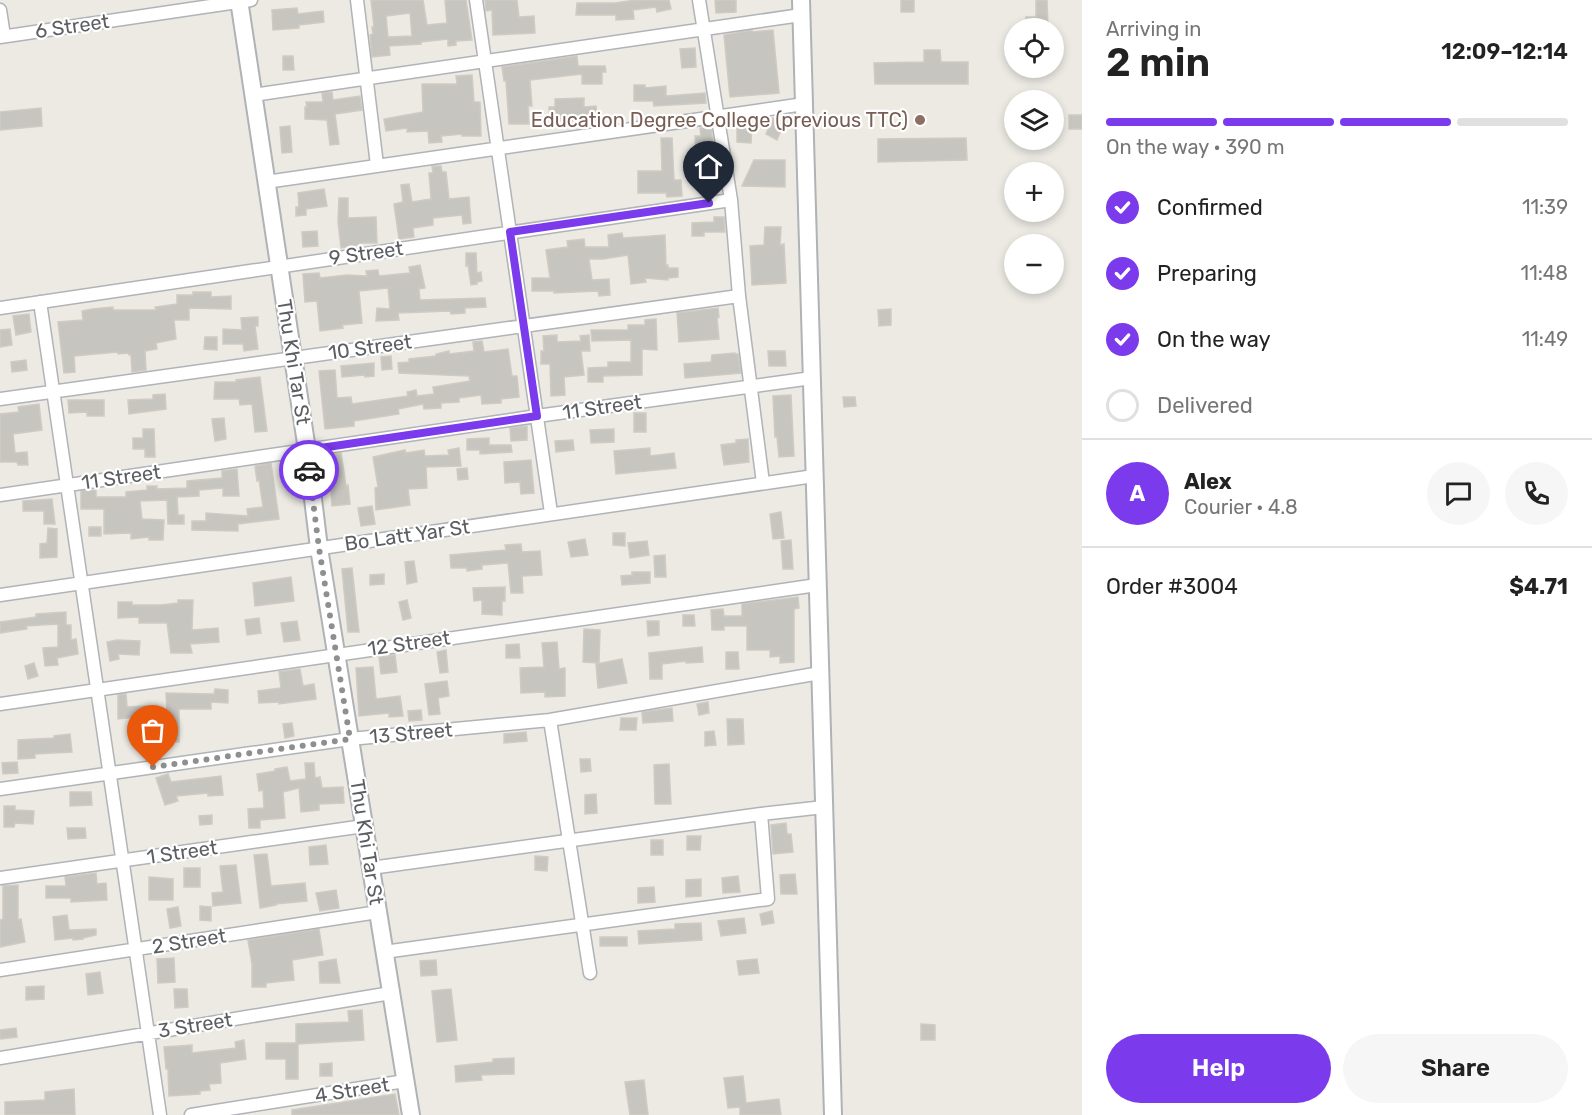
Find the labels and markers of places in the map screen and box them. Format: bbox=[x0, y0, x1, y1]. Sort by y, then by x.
place label: Education Degree College (previous TTC) bbox=[531, 108, 908, 132]
marker: Education Degree College (previous TTC) bbox=[913, 113, 927, 127]
pin bbox=[683, 141, 734, 203]
pin bbox=[127, 705, 178, 767]

